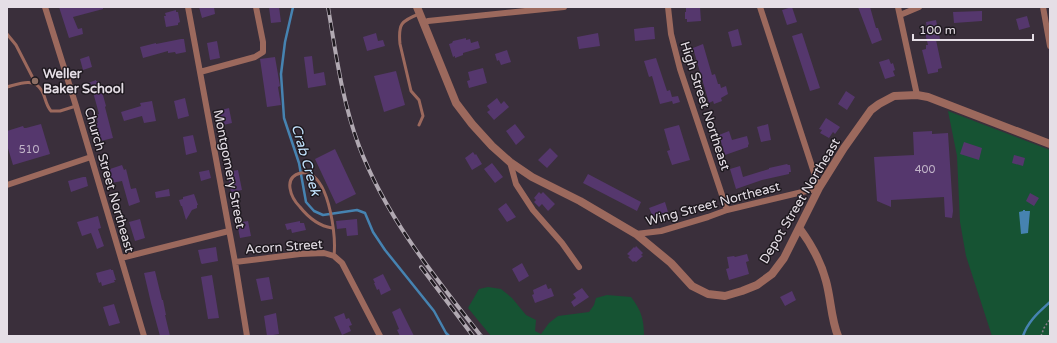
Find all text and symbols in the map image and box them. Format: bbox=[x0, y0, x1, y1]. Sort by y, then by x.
scale bar bbox=[913, 16, 1033, 42]
text: 100 m bbox=[919, 23, 956, 37]
street label: High Street Northeast bbox=[677, 39, 733, 173]
place label: Weller Baker School bbox=[43, 66, 124, 97]
marker: Weller Baker School bbox=[30, 76, 40, 86]
street label: Church Street Northeast bbox=[81, 106, 137, 254]
street label: Montgomery Street bbox=[210, 108, 248, 230]
water label: Crab Creek bbox=[288, 122, 325, 199]
street label: Depot Street Northeast bbox=[756, 135, 844, 267]
house number: 510 bbox=[19, 143, 39, 156]
house number: 400 bbox=[915, 163, 935, 176]
street label: Wing Street Northeast bbox=[644, 178, 782, 230]
street label: Acorn Street bbox=[245, 236, 323, 258]

